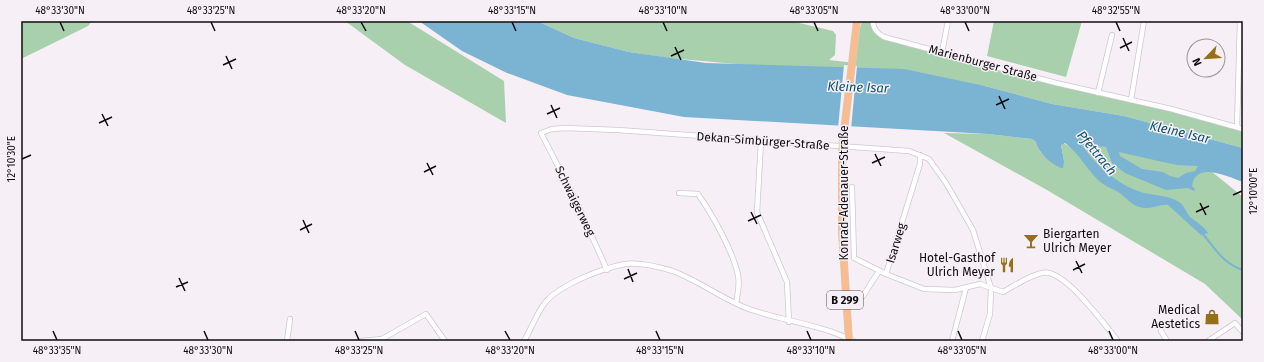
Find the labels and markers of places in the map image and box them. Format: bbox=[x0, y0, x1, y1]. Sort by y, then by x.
place label: Biergarten Ulrich Meyer bbox=[1043, 227, 1112, 255]
bar icon: Biergarten Ulrich Meyer bbox=[1022, 232, 1040, 250]
place label: Hotel-Gasthof Ulrich Meyer bbox=[919, 251, 996, 279]
restaurant icon: Hotel-Gasthof Ulrich Meyer bbox=[998, 256, 1016, 274]
place label: Medical Aestetics bbox=[1151, 303, 1200, 331]
shop icon: Medical Aestetics bbox=[1203, 308, 1221, 326]

